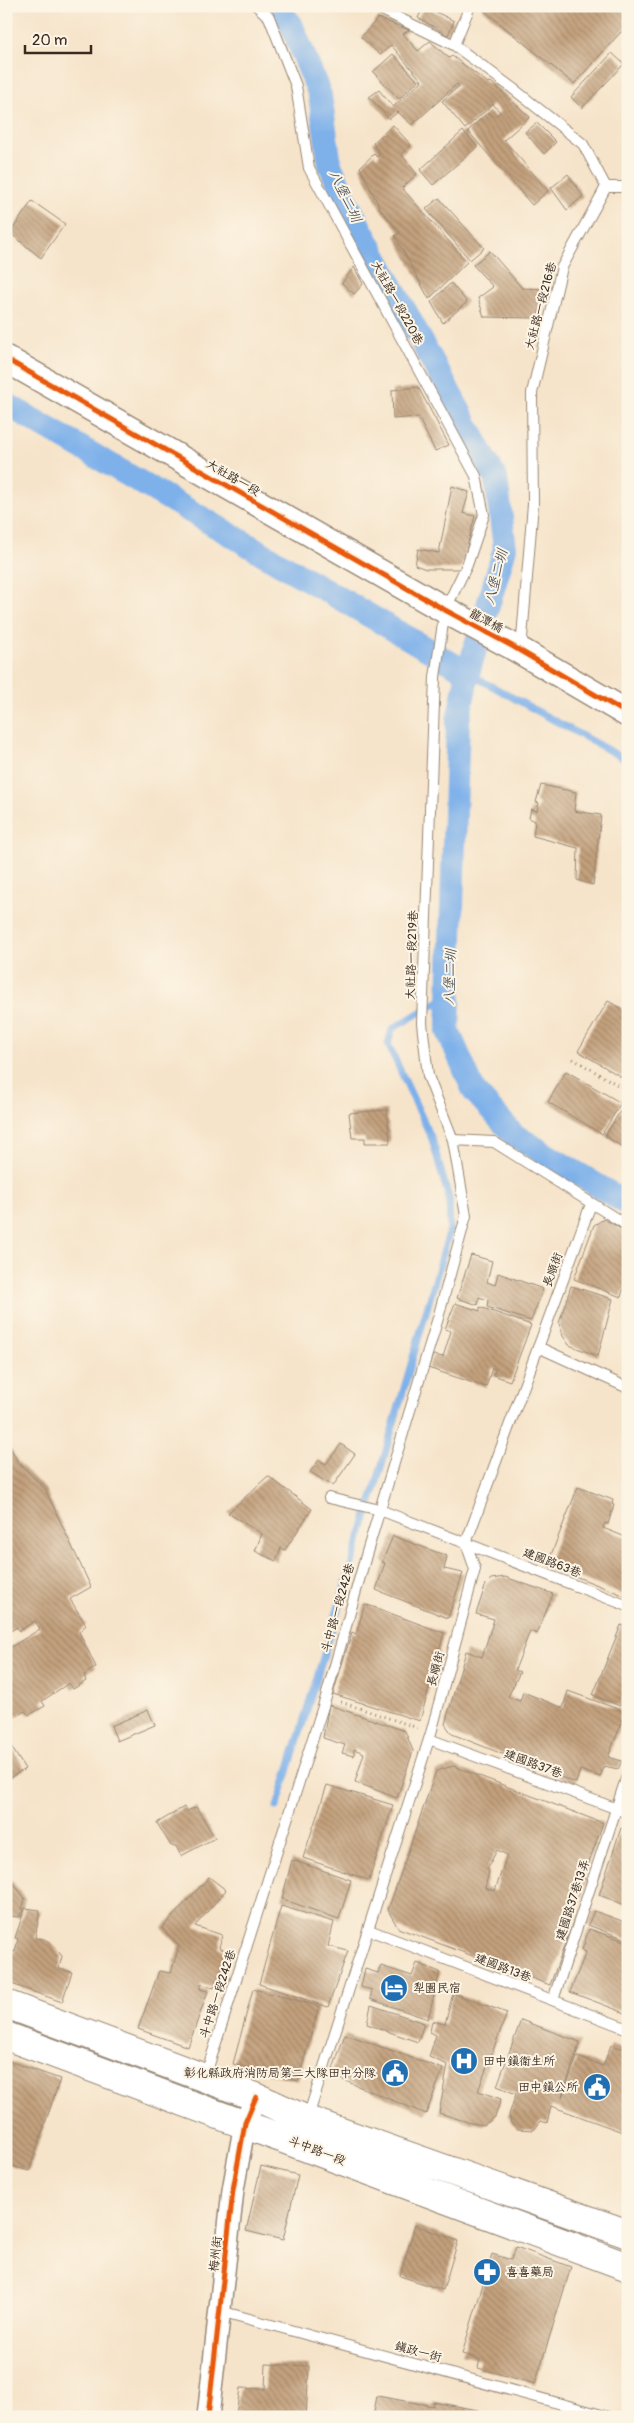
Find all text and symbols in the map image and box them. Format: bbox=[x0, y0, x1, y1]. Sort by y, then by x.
scale bar bbox=[25, 22, 91, 54]
text: 20 m bbox=[32, 31, 67, 50]
water label: 八堡二圳 bbox=[325, 167, 366, 227]
street label: 大社路一段220巷 bbox=[368, 258, 426, 348]
street label: 大社路一段216巷 bbox=[522, 260, 560, 352]
street label: 大社路一段 bbox=[203, 457, 263, 499]
water label: 八堡二圳 bbox=[481, 546, 512, 606]
street label: 龍潭橋 bbox=[467, 606, 505, 636]
street label: 大社路一段219巷 bbox=[403, 910, 421, 1000]
water label: 八堡二圳 bbox=[441, 947, 460, 1005]
street label: 長順街 bbox=[540, 1251, 566, 1289]
street label: 建國路63巷 bbox=[521, 1545, 583, 1581]
street label: 斗中路一段242巷 bbox=[318, 1562, 358, 1654]
street label: 長順街 bbox=[424, 1650, 448, 1688]
street label: 建國路37巷 bbox=[502, 1747, 564, 1781]
street label: 建國路37巷13弄 bbox=[553, 1858, 593, 1942]
street label: 斗中路一段242巷 bbox=[197, 1948, 239, 2040]
street label: 建國路13巷 bbox=[473, 1950, 533, 1986]
hotel icon: 犁園民宿 bbox=[379, 1973, 409, 2003]
place label: 犁園民宿 bbox=[413, 1981, 461, 1996]
hospital icon: 田中鎮衛生所 bbox=[449, 2046, 479, 2076]
place label: 田中鎮衛生所 bbox=[483, 2054, 556, 2069]
public building icon: 彰化縣政府消防局第二大隊田中分隊 bbox=[380, 2058, 410, 2088]
place label: 彰化縣政府消防局第二大隊田中分隊 bbox=[184, 2066, 376, 2081]
public building icon: 田中鎮公所 bbox=[582, 2072, 612, 2102]
place label: 田中鎮公所 bbox=[518, 2080, 579, 2095]
street label: 斗中路一段 bbox=[286, 2133, 348, 2169]
street label: 梅州街 bbox=[207, 2235, 225, 2273]
pharmacy icon: 喜喜藥局 bbox=[472, 2257, 502, 2287]
place label: 喜喜藥局 bbox=[506, 2265, 554, 2280]
street label: 鎮政一街 bbox=[393, 2339, 443, 2365]

